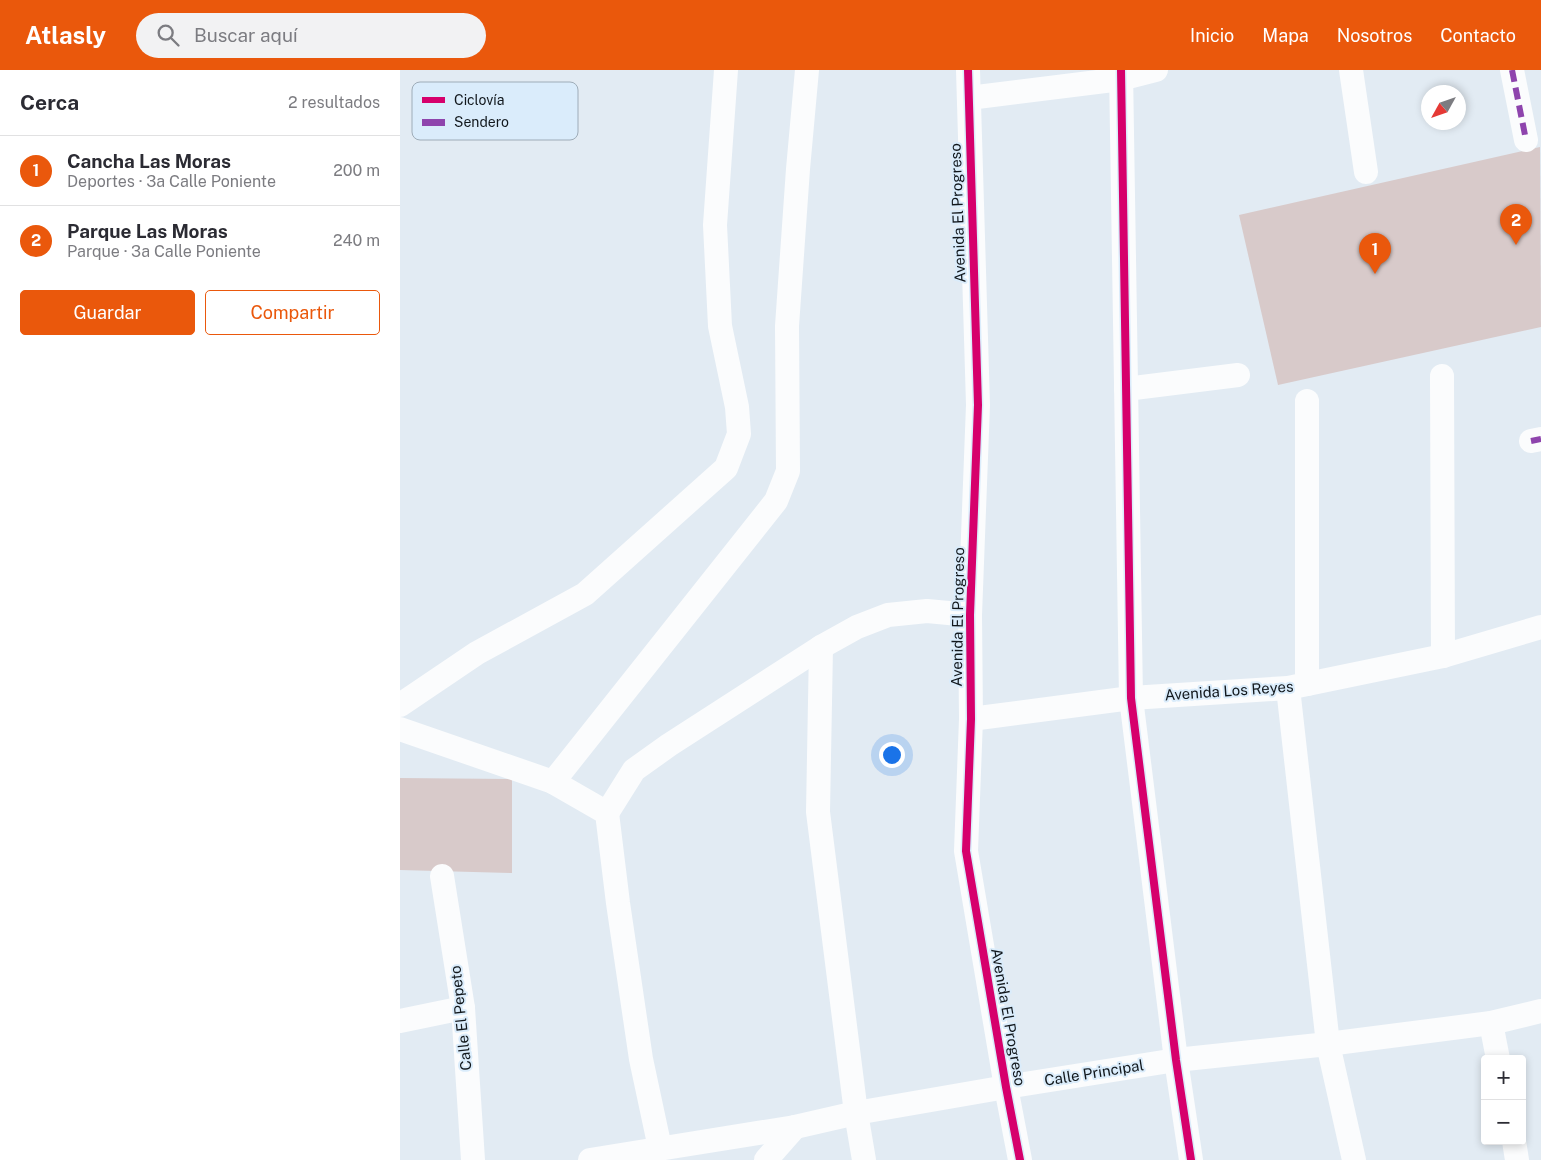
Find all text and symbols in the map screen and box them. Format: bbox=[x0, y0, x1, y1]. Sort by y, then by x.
search box bbox=[136, 13, 486, 58]
text: Atlasly bbox=[25, 21, 106, 49]
icon: search bbox=[154, 21, 182, 49]
text: Buscar aquí bbox=[194, 24, 298, 46]
text: Inicio bbox=[1190, 25, 1234, 46]
text: Mapa bbox=[1262, 25, 1309, 46]
text: Nosotros bbox=[1337, 25, 1412, 46]
text: Contacto bbox=[1440, 25, 1516, 46]
legend bbox=[412, 82, 578, 140]
north arrow bbox=[1421, 85, 1466, 130]
text: Cerca bbox=[20, 90, 79, 115]
text: Ciclovía bbox=[454, 92, 504, 108]
text: 2 resultados bbox=[288, 93, 380, 112]
text: Sendero bbox=[454, 114, 509, 130]
street label: Avenida El Progreso bbox=[947, 143, 968, 283]
text: Cancha Las Moras bbox=[67, 150, 231, 172]
text: 1 bbox=[33, 161, 39, 180]
text: 200 m bbox=[333, 161, 380, 180]
text: Deportes · 3a Calle Poniente bbox=[67, 172, 276, 191]
pin: 2 bbox=[1500, 204, 1532, 245]
text: Parque Las Moras bbox=[67, 220, 228, 242]
text: 2 bbox=[31, 231, 41, 250]
text: 240 m bbox=[333, 231, 380, 250]
pin: 1 bbox=[1359, 233, 1391, 274]
text: Parque · 3a Calle Poniente bbox=[67, 242, 261, 261]
button: Guardar bbox=[20, 290, 195, 335]
button: Compartir bbox=[205, 290, 380, 335]
street label: Avenida El Progreso bbox=[948, 547, 967, 687]
street label: Avenida Los Reyes bbox=[1164, 678, 1294, 703]
your location bbox=[879, 742, 905, 768]
street label: Avenida El Progreso bbox=[988, 947, 1029, 1087]
street label: Calle El Pepeto bbox=[447, 965, 474, 1071]
map controls bbox=[1481, 1055, 1526, 1145]
button: + bbox=[1481, 1055, 1526, 1100]
street label: Calle Principal bbox=[1043, 1056, 1145, 1089]
button: − bbox=[1481, 1100, 1526, 1145]

